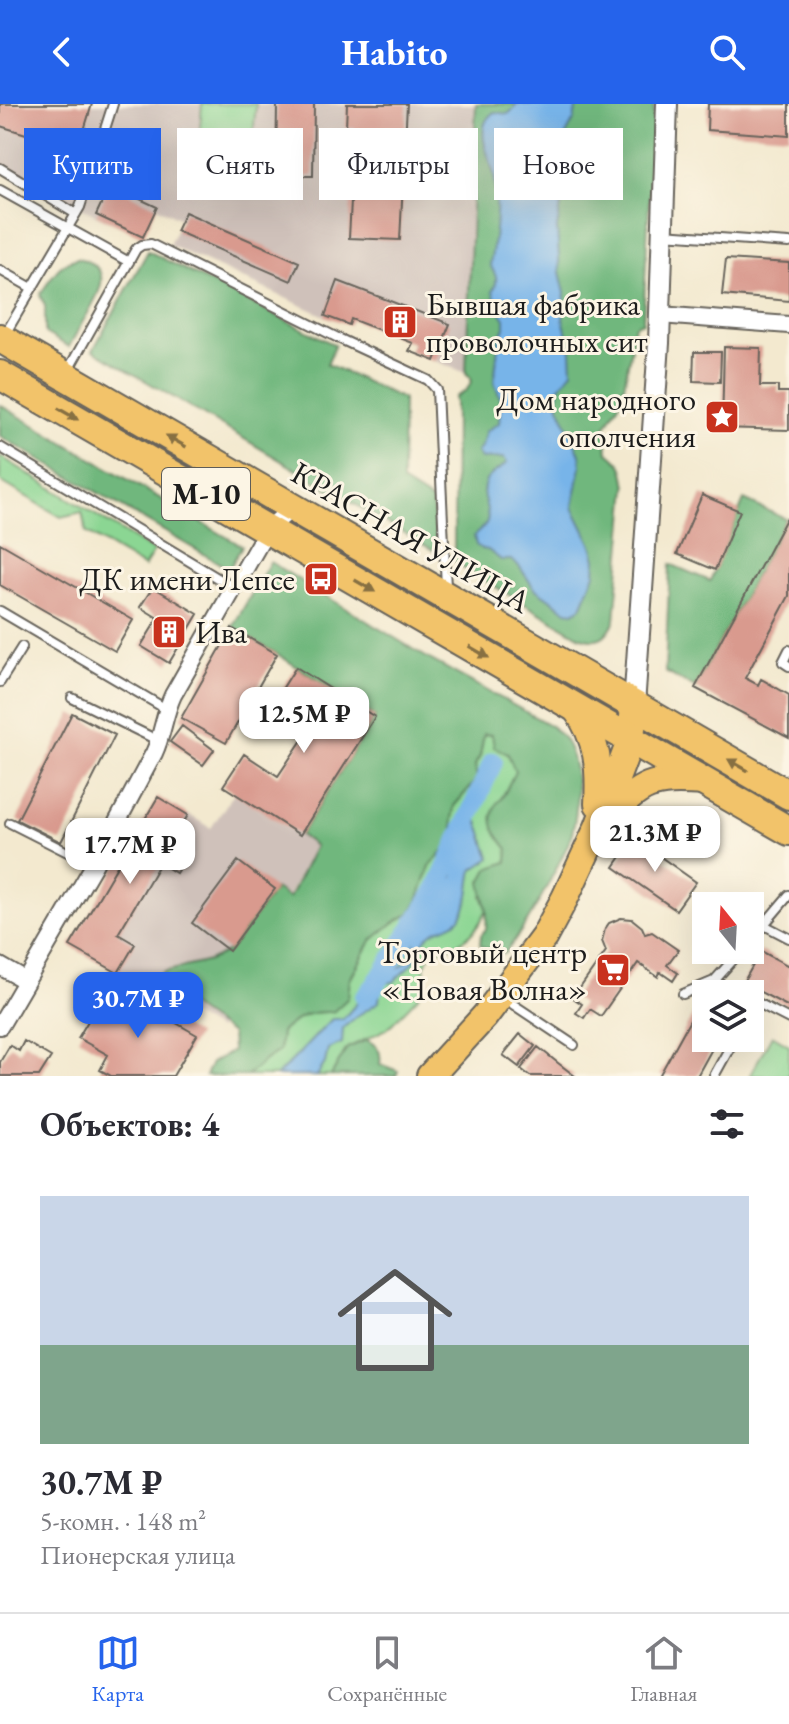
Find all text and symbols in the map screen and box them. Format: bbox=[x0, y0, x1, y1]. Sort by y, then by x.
text: Habito bbox=[341, 29, 448, 76]
icon: back bbox=[40, 30, 84, 74]
icon: search bbox=[705, 30, 749, 74]
chip: Купить bbox=[24, 128, 161, 200]
chip: Снять bbox=[177, 128, 303, 200]
chip: Фильтры bbox=[319, 128, 478, 200]
chip: Новое bbox=[494, 128, 623, 200]
place label: Бывшая фабрика проволочных сит bbox=[426, 283, 648, 362]
building icon: Бывшая фабрика проволочных сит bbox=[381, 303, 419, 341]
place label: Дом народного ополчения bbox=[496, 378, 696, 457]
place icon: Дом народного ополчения bbox=[703, 398, 741, 436]
one-way arrow bbox=[56, 407, 79, 421]
one-way arrow bbox=[165, 434, 188, 448]
street label: КРАСНАЯ УЛИЦА bbox=[284, 451, 539, 623]
road number: М-10 bbox=[162, 468, 250, 520]
place label: ДК имени Лепсе bbox=[79, 558, 295, 600]
bus stop icon: ДК имени Лепсе bbox=[302, 560, 340, 598]
one-way arrow bbox=[354, 579, 377, 593]
place label: Ива bbox=[195, 611, 247, 653]
building icon: Ива bbox=[150, 613, 188, 651]
one-way arrow bbox=[468, 645, 490, 659]
pin: 12.5M ₽ bbox=[230, 687, 378, 755]
text: 12.5M ₽ bbox=[257, 696, 351, 730]
one-way arrow bbox=[727, 758, 749, 772]
pin: 21.3M ₽ bbox=[581, 806, 729, 874]
text: 21.3M ₽ bbox=[608, 815, 702, 849]
pin: 17.7M ₽ bbox=[56, 818, 204, 886]
text: 17.7M ₽ bbox=[83, 827, 177, 861]
north arrow bbox=[692, 892, 764, 964]
map controls bbox=[692, 892, 764, 1052]
place label: Торговый центр «Новая Волна» bbox=[378, 931, 587, 1010]
supermarket icon: Торговый центр «Новая Волна» bbox=[594, 951, 632, 989]
pin: 30.7M ₽ bbox=[64, 972, 212, 1040]
button: layers bbox=[692, 980, 764, 1052]
text: 30.7M ₽ bbox=[91, 981, 185, 1015]
text: Объектов: 4 bbox=[40, 1102, 219, 1146]
icon: filters bbox=[705, 1102, 749, 1146]
icon: home bbox=[323, 1248, 467, 1392]
text: 30.7M ₽ bbox=[40, 1460, 163, 1504]
text: 5-комн. · 148 m² bbox=[40, 1504, 206, 1538]
text: Пионерская улица bbox=[40, 1538, 235, 1572]
tab: Карта bbox=[92, 1631, 144, 1708]
tab: Сохранённые bbox=[327, 1631, 447, 1708]
tab: Главная bbox=[630, 1631, 697, 1708]

